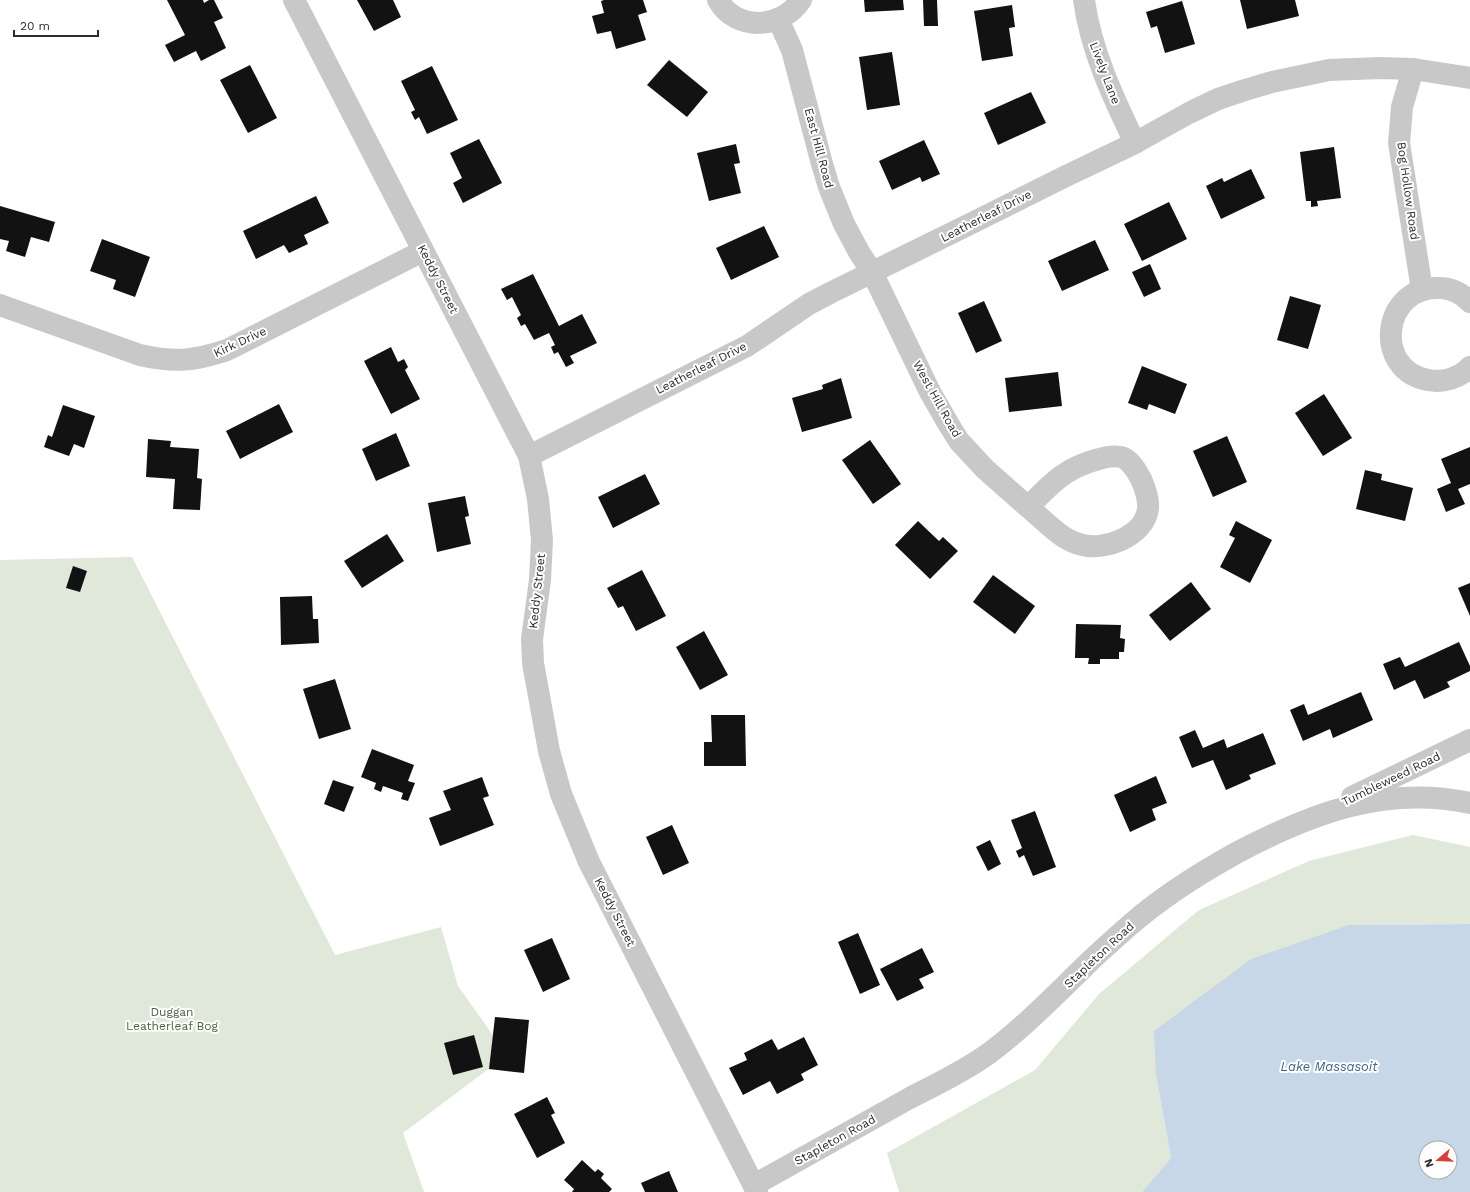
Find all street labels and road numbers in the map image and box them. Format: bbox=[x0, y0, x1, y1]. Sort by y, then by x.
street label: Lively Lane bbox=[1087, 40, 1123, 106]
street label: East Hill Road bbox=[802, 106, 836, 190]
street label: Bog Hollow Road bbox=[1394, 141, 1422, 241]
street label: Leatherleaf Drive bbox=[938, 187, 1034, 245]
street label: Keddy Street bbox=[415, 242, 461, 316]
street label: Kirk Drive bbox=[211, 324, 269, 360]
street label: Leatherleaf Drive bbox=[653, 339, 749, 397]
street label: West Hill Road bbox=[910, 358, 964, 440]
street label: Keddy Street bbox=[526, 553, 548, 629]
street label: Tumbleweed Road bbox=[1339, 749, 1443, 809]
street label: Keddy Street bbox=[592, 875, 638, 949]
street label: Stapleton Road bbox=[1061, 919, 1137, 991]
street label: Stapleton Road bbox=[792, 1112, 878, 1168]

